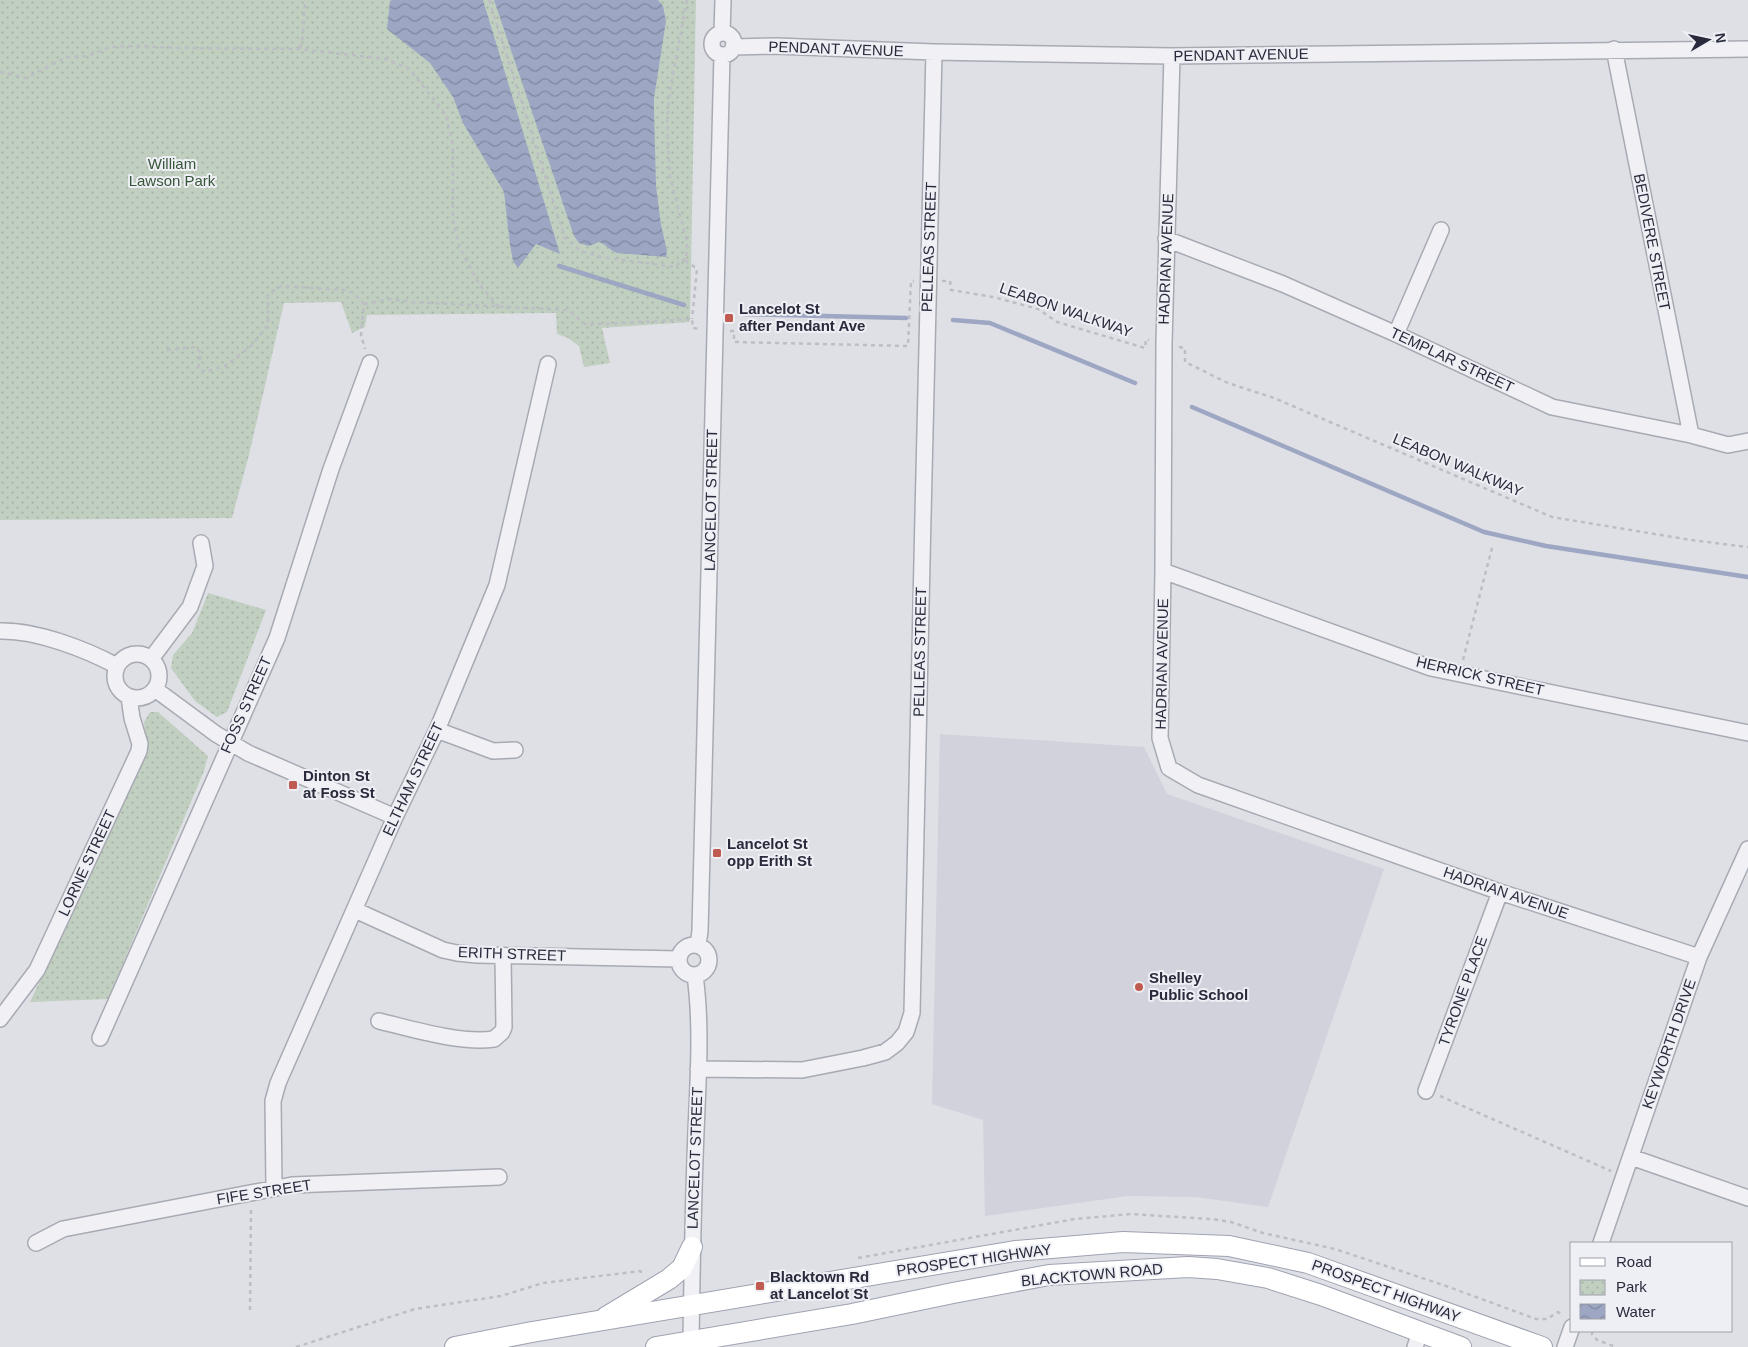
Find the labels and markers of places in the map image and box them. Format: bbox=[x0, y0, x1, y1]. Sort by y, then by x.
place label: Lancelot St after Pendant Ave bbox=[739, 300, 865, 334]
marker: Lancelot St after Pendant Ave bbox=[723, 312, 735, 324]
place label: Dinton St at Foss St bbox=[303, 767, 375, 801]
marker: Dinton St at Foss St bbox=[287, 779, 299, 791]
place label: Lancelot St opp Erith St bbox=[727, 835, 812, 869]
marker: Lancelot St opp Erith St bbox=[711, 847, 723, 859]
place label: Shelley Public School bbox=[1149, 969, 1248, 1003]
marker: Shelley Public School bbox=[1133, 981, 1145, 993]
place label: Blacktown Rd at Lancelot St bbox=[770, 1268, 869, 1302]
marker: Blacktown Rd at Lancelot St bbox=[754, 1280, 766, 1292]

